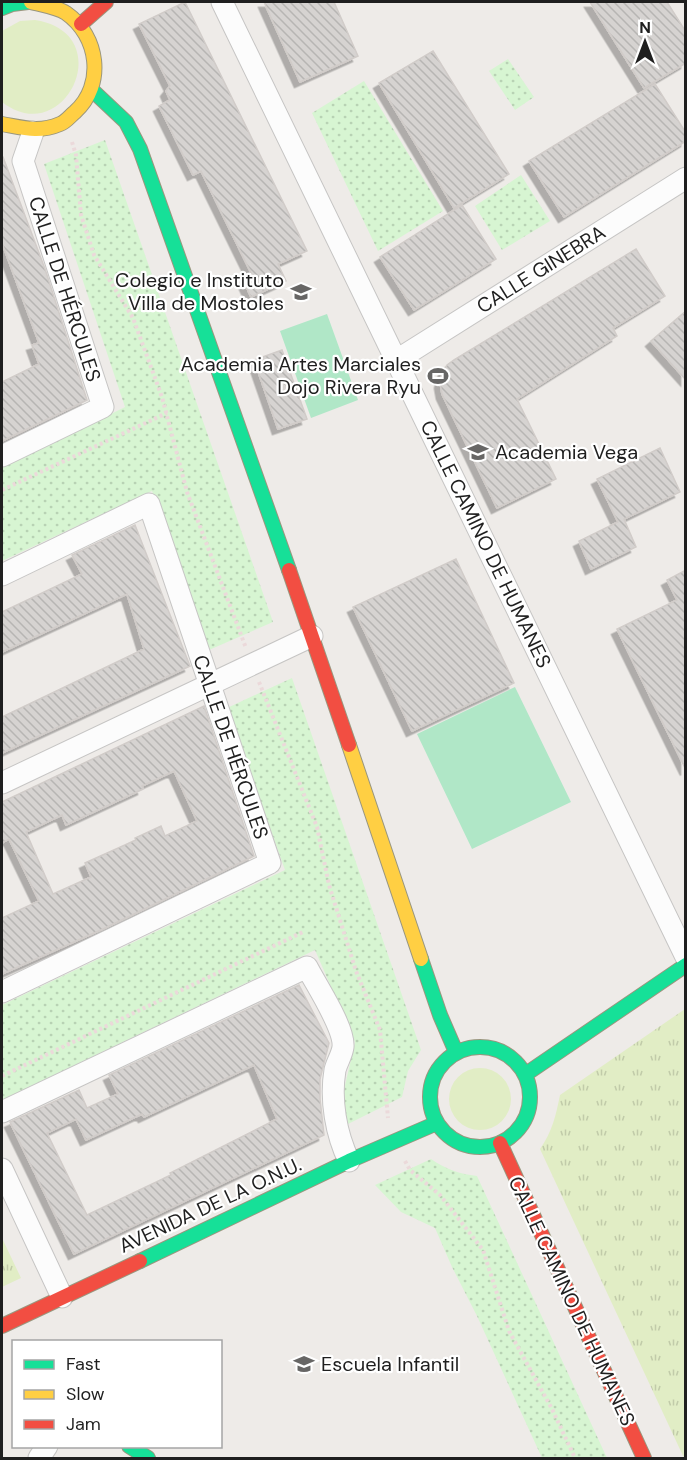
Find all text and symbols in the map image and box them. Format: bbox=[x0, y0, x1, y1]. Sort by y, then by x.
north arrow bbox=[615, 12, 675, 72]
text: N bbox=[639, 17, 651, 38]
street label: CALLE DE HÉRCULES bbox=[23, 193, 107, 385]
street label: CALLE GINEBRA bbox=[472, 219, 610, 319]
place label: Colegio e Instituto Villa de Mostoles bbox=[115, 267, 284, 316]
school or university icon: Colegio e Instituto Villa de Mostoles bbox=[289, 280, 313, 304]
place label: Academia Artes Marciales Dojo Rivera Ryu bbox=[181, 351, 421, 400]
sports icon: Academia Artes Marciales Dojo Rivera Ryu bbox=[426, 364, 450, 388]
street label: CALLE CAMINO DE HUMANES bbox=[415, 416, 557, 672]
place label: Academia Vega bbox=[495, 439, 638, 465]
school or university icon: Academia Vega bbox=[466, 440, 490, 464]
street label: CALLE DE HÉRCULES bbox=[187, 652, 275, 842]
street label: AVENIDA DE LA O.N.U. bbox=[115, 1151, 305, 1259]
street label: CALLE CAMINO DE HUMANES bbox=[503, 1172, 641, 1430]
legend bbox=[12, 1340, 222, 1448]
place label: Escuela Infantil bbox=[321, 1351, 459, 1377]
text: Fast bbox=[66, 1352, 101, 1376]
school or university icon: Escuela Infantil bbox=[292, 1352, 316, 1376]
text: Slow bbox=[66, 1382, 105, 1406]
text: Jam bbox=[66, 1412, 101, 1436]

